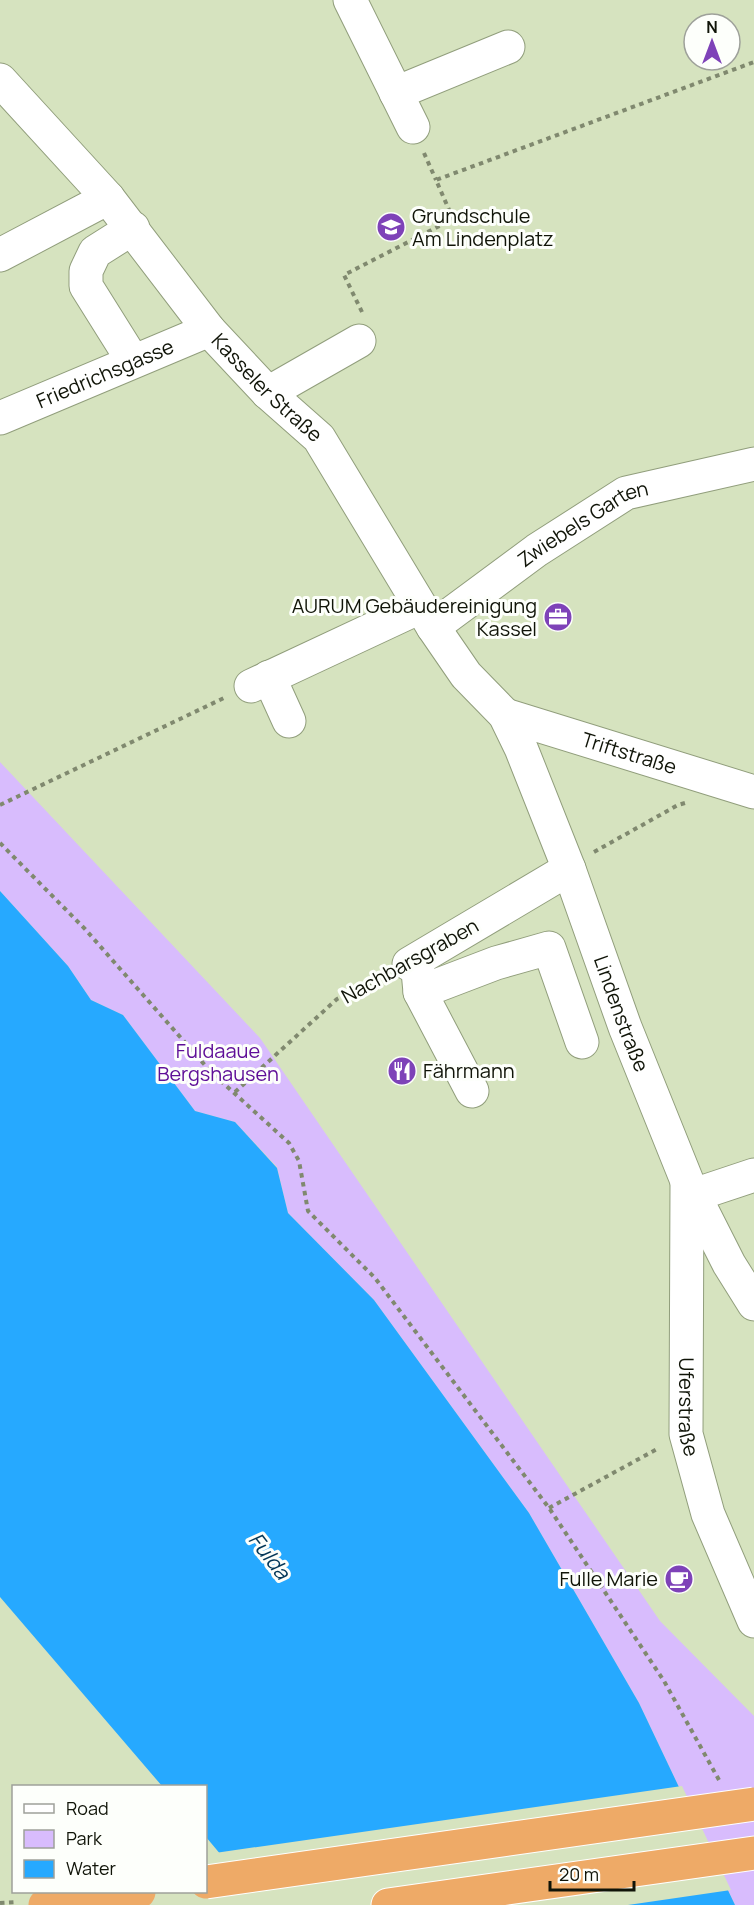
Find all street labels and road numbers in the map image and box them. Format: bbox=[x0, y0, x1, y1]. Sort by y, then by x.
street label: Kasseler Straße bbox=[206, 327, 328, 448]
street label: Friedrichsgasse bbox=[32, 332, 178, 414]
street label: Zwiebels Garten bbox=[512, 474, 651, 573]
street label: Triftstraße bbox=[579, 726, 680, 780]
street label: Nachbarsgraben bbox=[336, 912, 483, 1009]
street label: Lindenstraße bbox=[588, 952, 656, 1076]
street label: Uferstraße bbox=[673, 1357, 706, 1459]

